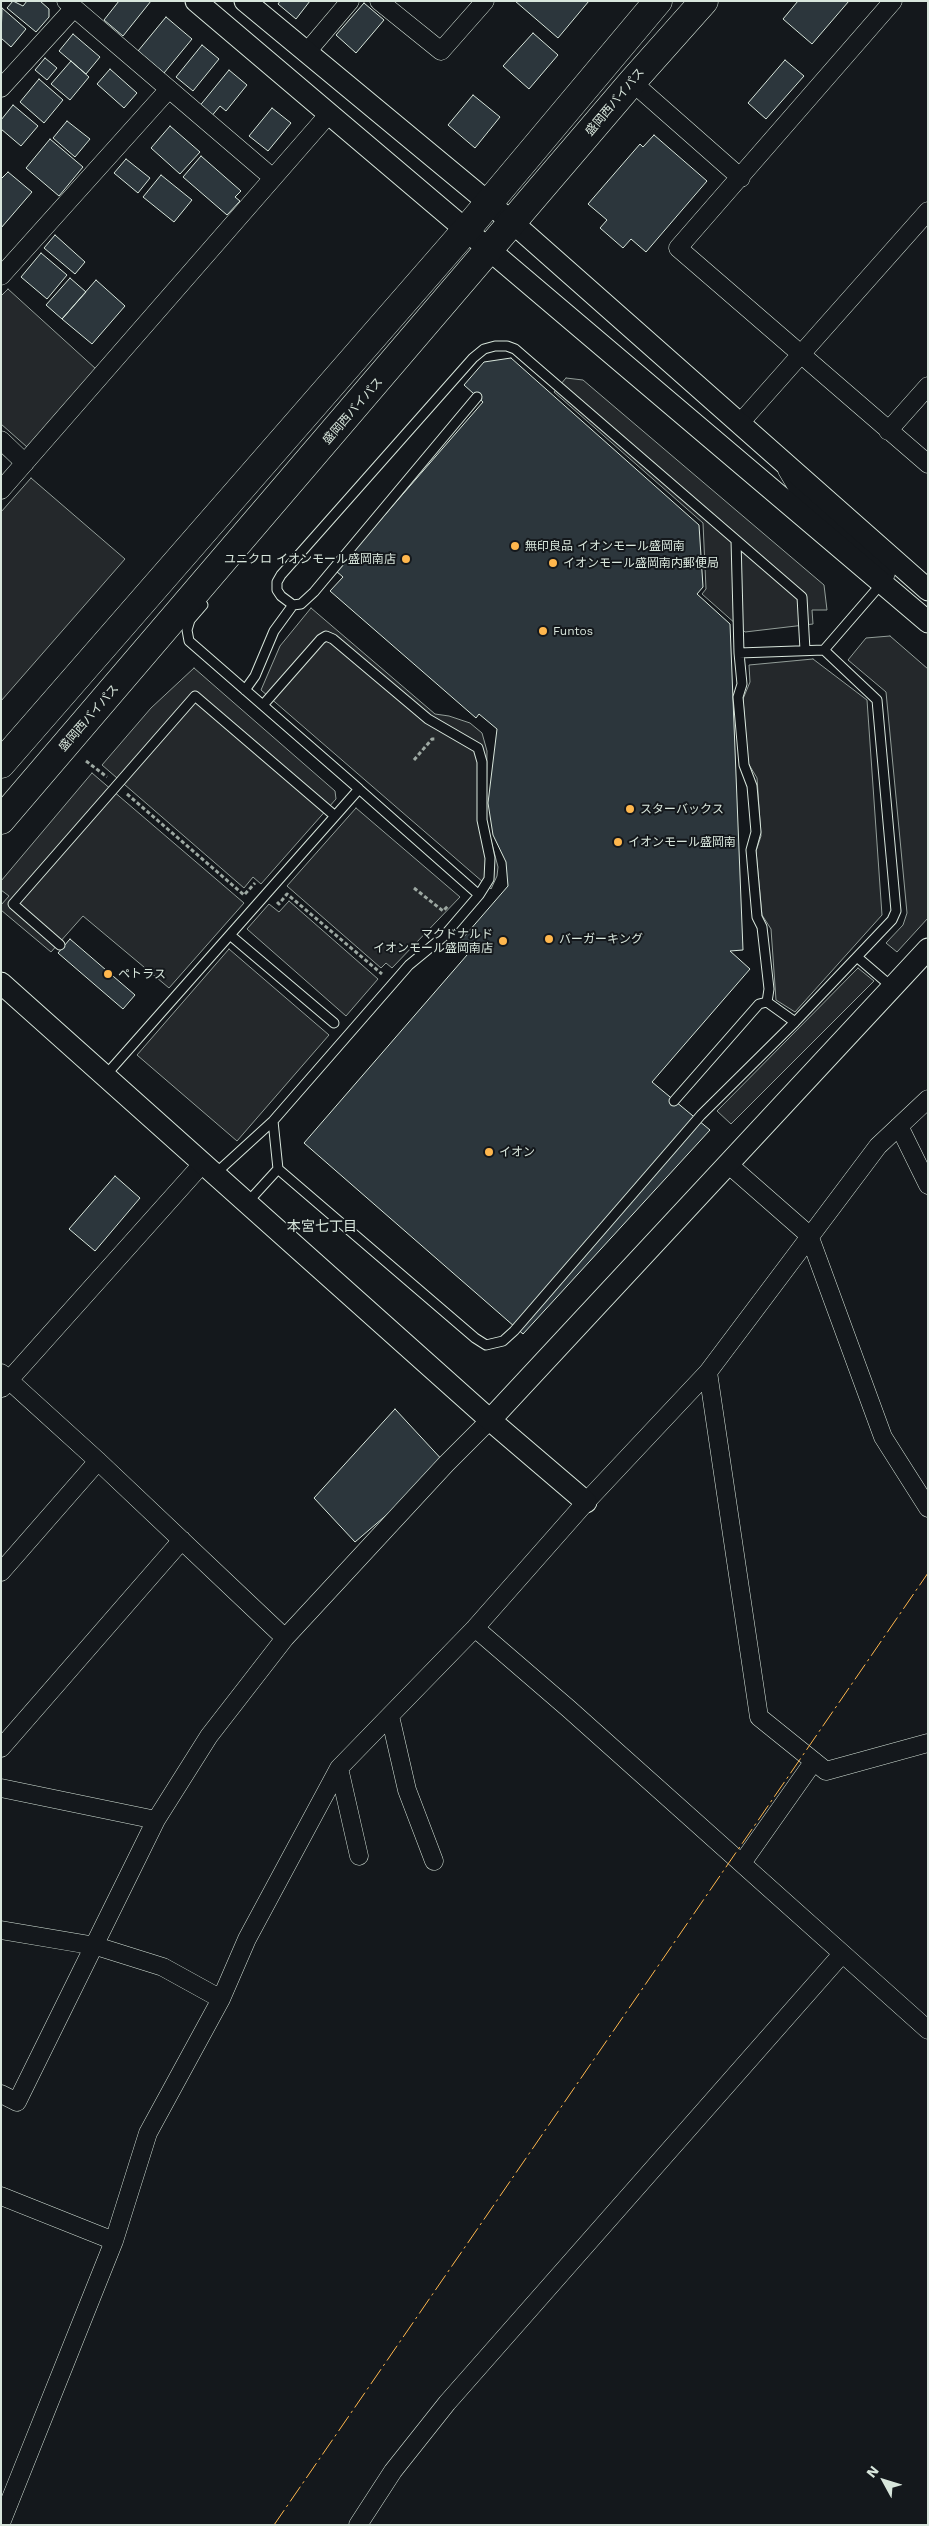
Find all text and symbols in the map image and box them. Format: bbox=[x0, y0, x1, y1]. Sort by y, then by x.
street label: 盛岡西バイパス bbox=[582, 65, 648, 139]
street label: 盛岡西バイパス bbox=[320, 375, 386, 447]
place label: 無印良品 イオンモール盛岡南 bbox=[525, 539, 685, 553]
marker: 無印良品 イオンモール盛岡南 bbox=[509, 540, 521, 552]
place label: ユニクロ イオンモール盛岡南店 bbox=[224, 552, 396, 566]
marker: ユニクロ イオンモール盛岡南店 bbox=[400, 553, 412, 565]
place label: イオンモール盛岡南内郵便局 bbox=[563, 556, 719, 570]
marker: イオンモール盛岡南内郵便局 bbox=[547, 557, 559, 569]
place label: Funtos bbox=[553, 624, 593, 638]
marker: Funtos bbox=[537, 625, 549, 637]
street label: 盛岡西バイパス bbox=[56, 682, 122, 754]
place label: スターバックス bbox=[640, 802, 724, 816]
marker: スターバックス bbox=[624, 803, 636, 815]
place label: イオンモール盛岡南 bbox=[628, 835, 736, 849]
marker: イオンモール盛岡南 bbox=[612, 836, 624, 848]
place label: マクドナルド イオンモール盛岡南店 bbox=[373, 927, 493, 955]
place label: バーガーキング bbox=[559, 932, 643, 946]
marker: バーガーキング bbox=[543, 933, 555, 945]
marker: マクドナルド イオンモール盛岡南店 bbox=[497, 935, 509, 947]
place label: ペトラス bbox=[118, 967, 166, 981]
marker: ペトラス bbox=[102, 968, 114, 980]
place label: イオン bbox=[499, 1145, 535, 1159]
marker: イオン bbox=[483, 1146, 495, 1158]
district label: 本宮七丁目 bbox=[287, 1219, 357, 1235]
north arrow bbox=[859, 2456, 909, 2506]
text: N bbox=[863, 2462, 882, 2481]

